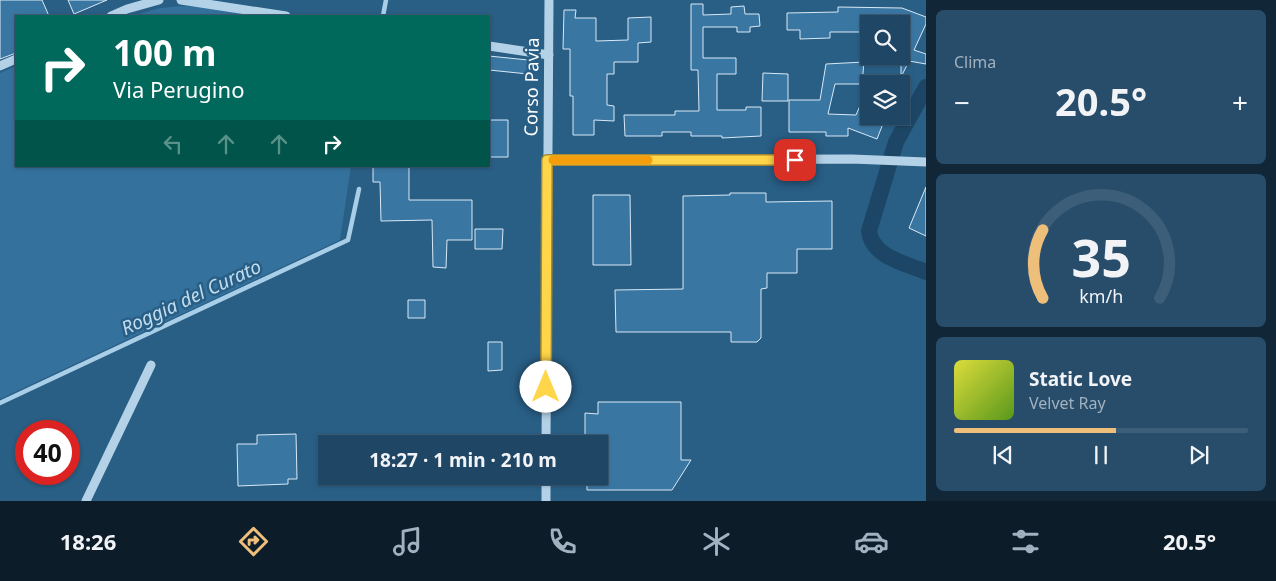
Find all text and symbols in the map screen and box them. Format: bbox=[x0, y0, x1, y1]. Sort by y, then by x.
map controls bbox=[860, 15, 910, 125]
button: search bbox=[860, 15, 910, 65]
text: 100 m bbox=[113, 29, 216, 76]
icon: right bbox=[30, 35, 95, 100]
street label: Corso Pavia bbox=[518, 37, 544, 137]
text: Clima bbox=[954, 51, 996, 73]
text: Via Perugino bbox=[113, 74, 244, 104]
button: layers bbox=[860, 75, 910, 125]
text: 20.5° bbox=[1055, 75, 1147, 127]
text: − bbox=[954, 83, 970, 121]
text: + bbox=[1232, 83, 1248, 121]
icon: left bbox=[159, 130, 187, 158]
icon: ahead bbox=[212, 130, 240, 158]
icon: ahead bbox=[265, 130, 293, 158]
icon: right bbox=[318, 130, 346, 158]
pin bbox=[774, 139, 816, 181]
icon: arrive bbox=[781, 146, 809, 174]
text: 35 bbox=[1071, 221, 1131, 292]
water label: Roggia del Curato bbox=[117, 253, 265, 341]
text: km/h bbox=[1079, 284, 1123, 308]
position arrow bbox=[519, 360, 571, 412]
text: Static Love bbox=[1029, 366, 1132, 392]
text: Velvet Ray bbox=[1029, 392, 1106, 414]
speed limit sign: 40 bbox=[15, 420, 80, 485]
icon: previous bbox=[989, 441, 1017, 469]
icon: pause bbox=[1087, 441, 1115, 469]
icon: next bbox=[1185, 441, 1213, 469]
text: 18:27 · 1 min · 210 m bbox=[369, 447, 557, 473]
icon: directions bbox=[236, 524, 271, 559]
icon: music bbox=[390, 524, 425, 559]
icon: phone bbox=[545, 524, 580, 559]
icon: climate bbox=[699, 524, 734, 559]
icon: car bbox=[854, 524, 889, 559]
icon: filters bbox=[1008, 524, 1043, 559]
text: 18:26 bbox=[60, 526, 116, 556]
text: 20.5° bbox=[1163, 526, 1216, 556]

